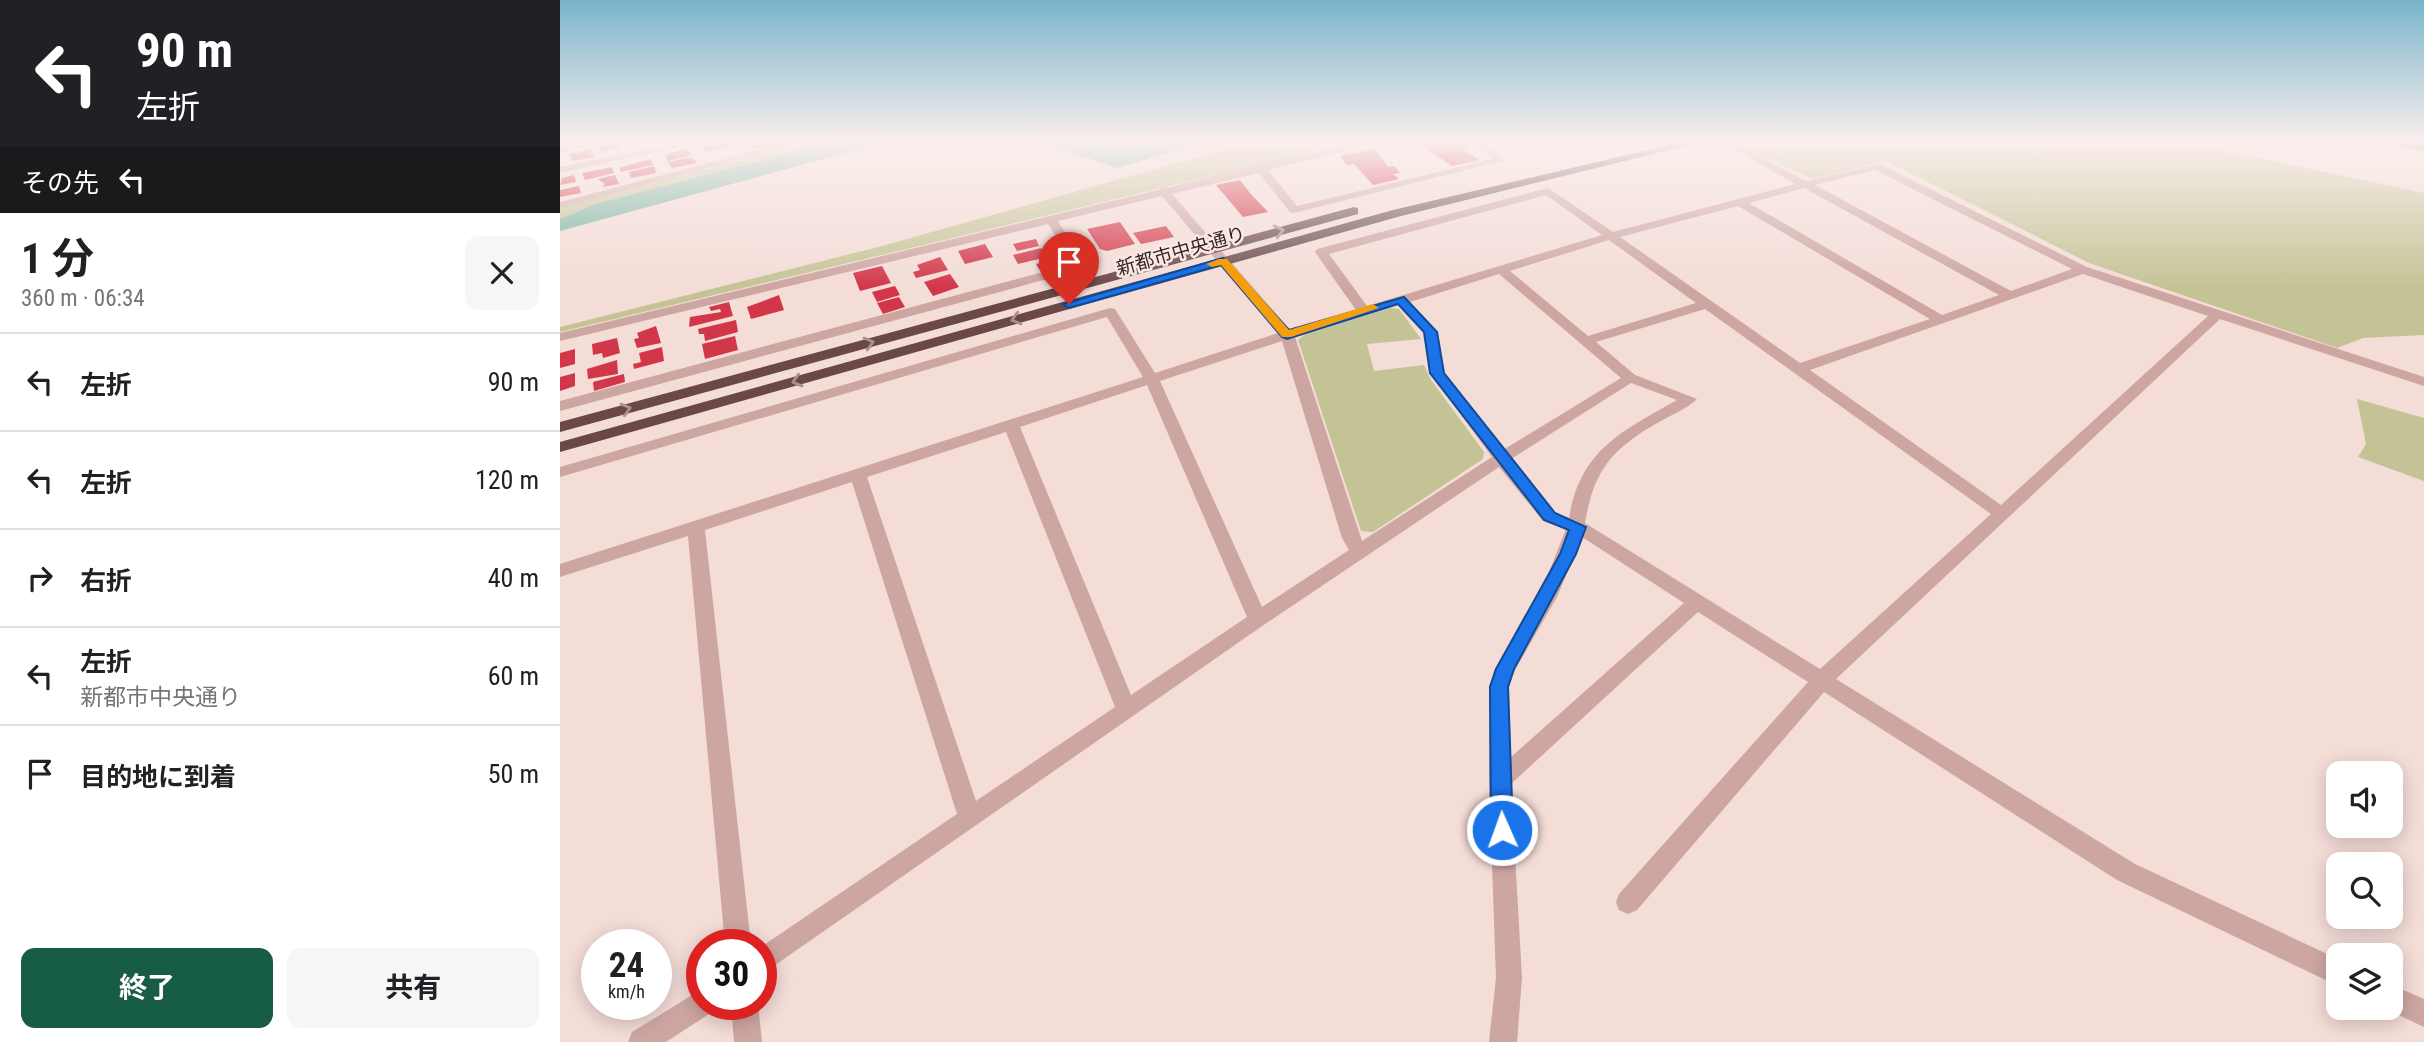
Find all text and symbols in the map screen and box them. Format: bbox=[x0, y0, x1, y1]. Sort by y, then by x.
text: 90 m bbox=[136, 22, 233, 79]
icon: left bbox=[21, 28, 112, 119]
text: 左折 bbox=[136, 88, 200, 126]
icon: left bbox=[113, 161, 151, 199]
text: その先 bbox=[21, 168, 99, 198]
street label: 新都市中央通り bbox=[1114, 222, 1248, 280]
one-way arrow bbox=[1273, 225, 1285, 240]
pin bbox=[1039, 232, 1099, 304]
text: 1 分 bbox=[21, 234, 94, 283]
button: close bbox=[465, 236, 539, 310]
icon: arrive bbox=[1050, 243, 1088, 281]
text: 360 m · 06:34 bbox=[21, 285, 145, 312]
one-way arrow bbox=[1010, 311, 1022, 325]
one-way arrow bbox=[863, 336, 875, 351]
icon: left bbox=[21, 363, 59, 401]
text: 90 m bbox=[488, 367, 539, 397]
text: 左折 bbox=[80, 370, 132, 400]
one-way arrow bbox=[791, 373, 803, 388]
one-way arrow bbox=[620, 403, 632, 417]
icon: left bbox=[21, 461, 59, 499]
text: 120 m bbox=[475, 465, 539, 495]
text: 左折 bbox=[80, 468, 132, 498]
icon: right bbox=[21, 559, 59, 597]
text: 40 m bbox=[488, 563, 539, 593]
text: 右折 bbox=[80, 566, 132, 596]
text: 左折 bbox=[80, 647, 132, 677]
icon: left bbox=[21, 657, 59, 695]
text: 60 m bbox=[488, 661, 539, 691]
text: 新都市中央通り bbox=[80, 684, 241, 711]
icon: arrive bbox=[21, 755, 59, 793]
text: 50 m bbox=[488, 759, 539, 789]
map controls bbox=[2326, 761, 2403, 1020]
button: sound bbox=[2326, 761, 2403, 838]
text: 目的地に到着 bbox=[80, 762, 236, 792]
position arrow bbox=[1465, 793, 1539, 867]
button: search bbox=[2326, 852, 2403, 929]
speed limit sign: 30 bbox=[686, 929, 777, 1020]
button: layers bbox=[2326, 943, 2403, 1020]
text: 24 bbox=[609, 945, 644, 986]
button: 終了 bbox=[21, 948, 273, 1028]
button: 共有 bbox=[287, 948, 539, 1028]
text: km/h bbox=[608, 981, 645, 1002]

